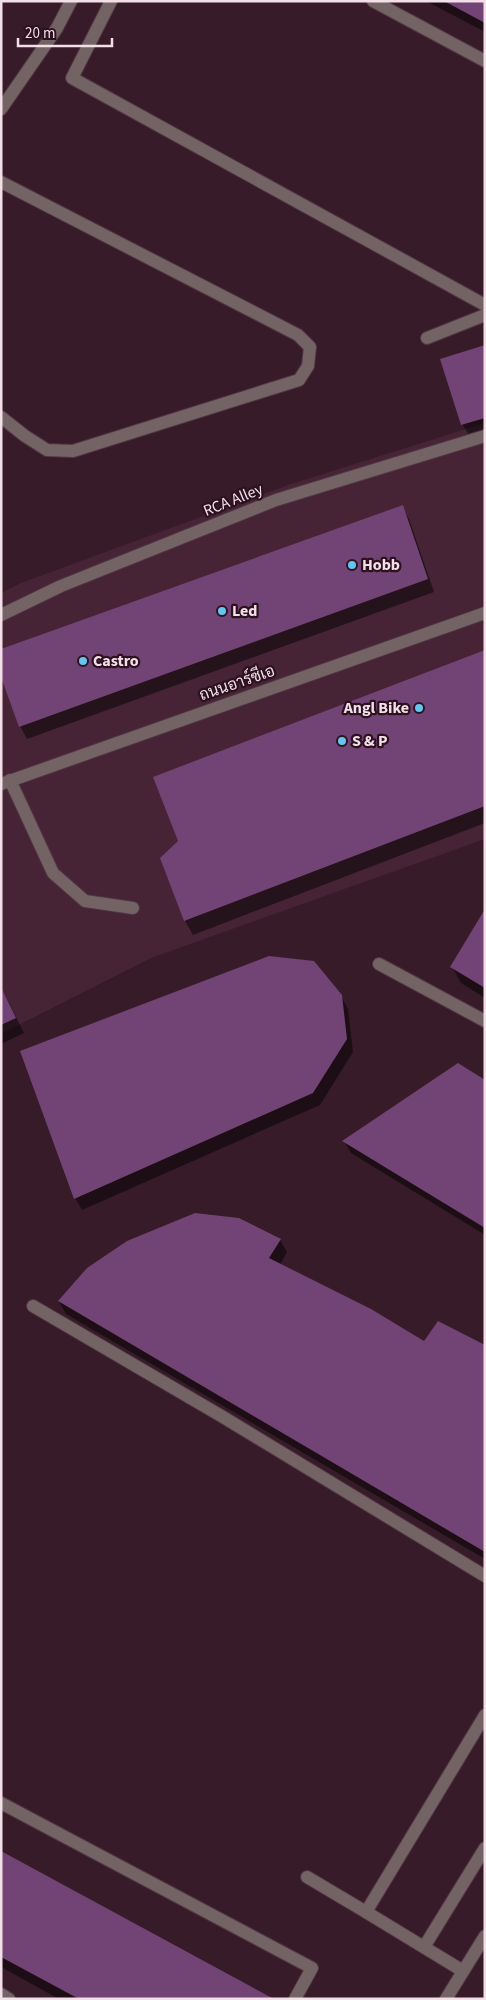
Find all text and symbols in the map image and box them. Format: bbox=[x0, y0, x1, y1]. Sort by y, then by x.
scale bar bbox=[18, 15, 111, 47]
text: 20 m bbox=[25, 23, 55, 44]
street label: RCA Alley bbox=[200, 478, 267, 522]
place label: Hobb bbox=[362, 554, 400, 576]
marker: Hobb bbox=[346, 559, 358, 571]
place label: Led bbox=[232, 600, 258, 622]
marker: Led bbox=[216, 605, 228, 617]
place label: Castro bbox=[93, 650, 139, 672]
marker: Castro bbox=[77, 655, 89, 667]
street label: ถนนอาร์ซีเอ bbox=[196, 658, 278, 706]
place label: Angl Bike bbox=[343, 697, 409, 719]
marker: Angl Bike bbox=[413, 702, 425, 714]
place label: S & P bbox=[352, 730, 388, 752]
marker: S & P bbox=[336, 735, 348, 747]

